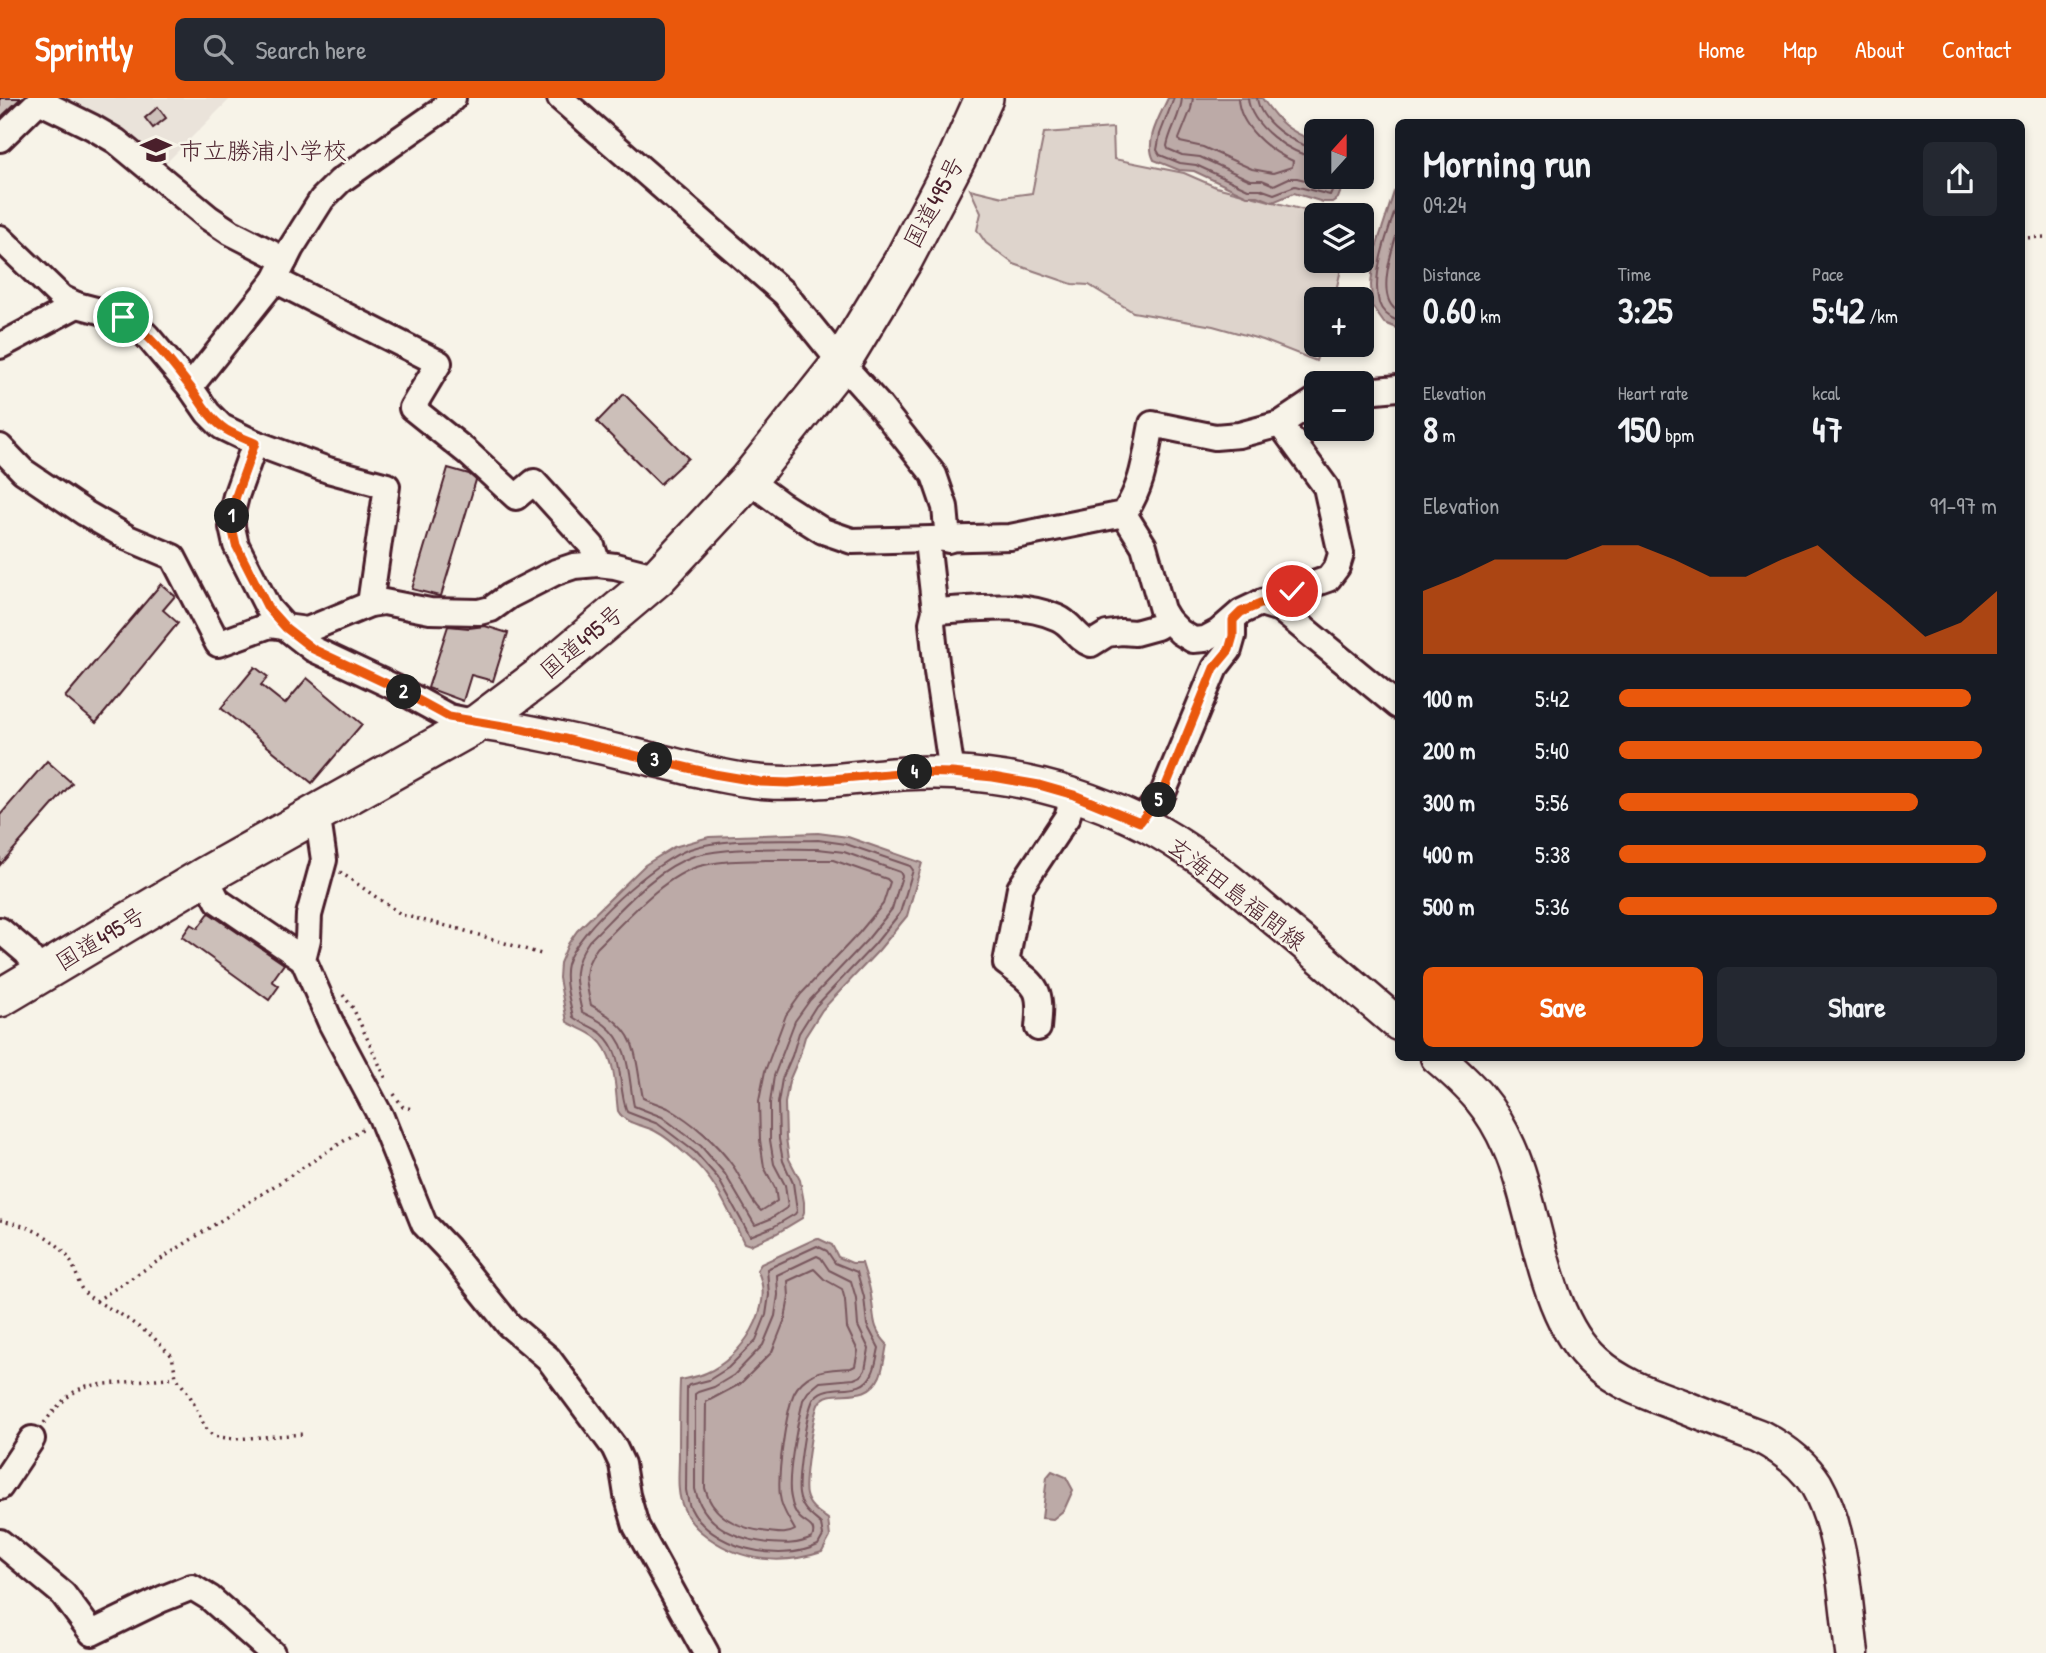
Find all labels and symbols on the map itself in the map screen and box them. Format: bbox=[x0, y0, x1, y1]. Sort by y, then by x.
north arrow bbox=[1304, 119, 1374, 189]
school or university icon: 市立勝浦小学校 bbox=[139, 133, 173, 167]
place label: 市立勝浦小学校 bbox=[179, 134, 347, 166]
street label: 国道495号 bbox=[895, 150, 971, 254]
pin bbox=[93, 287, 153, 347]
pin: 1 bbox=[215, 498, 250, 534]
pin bbox=[1262, 561, 1322, 621]
street label: 国道495号 bbox=[532, 597, 630, 685]
pin: 2 bbox=[386, 674, 422, 710]
pin: 3 bbox=[638, 742, 672, 778]
pin: 4 bbox=[898, 754, 932, 790]
pin: 5 bbox=[1142, 782, 1176, 818]
street label: 玄海田島福間線 bbox=[1161, 829, 1313, 957]
street label: 国道495号 bbox=[49, 899, 151, 977]

